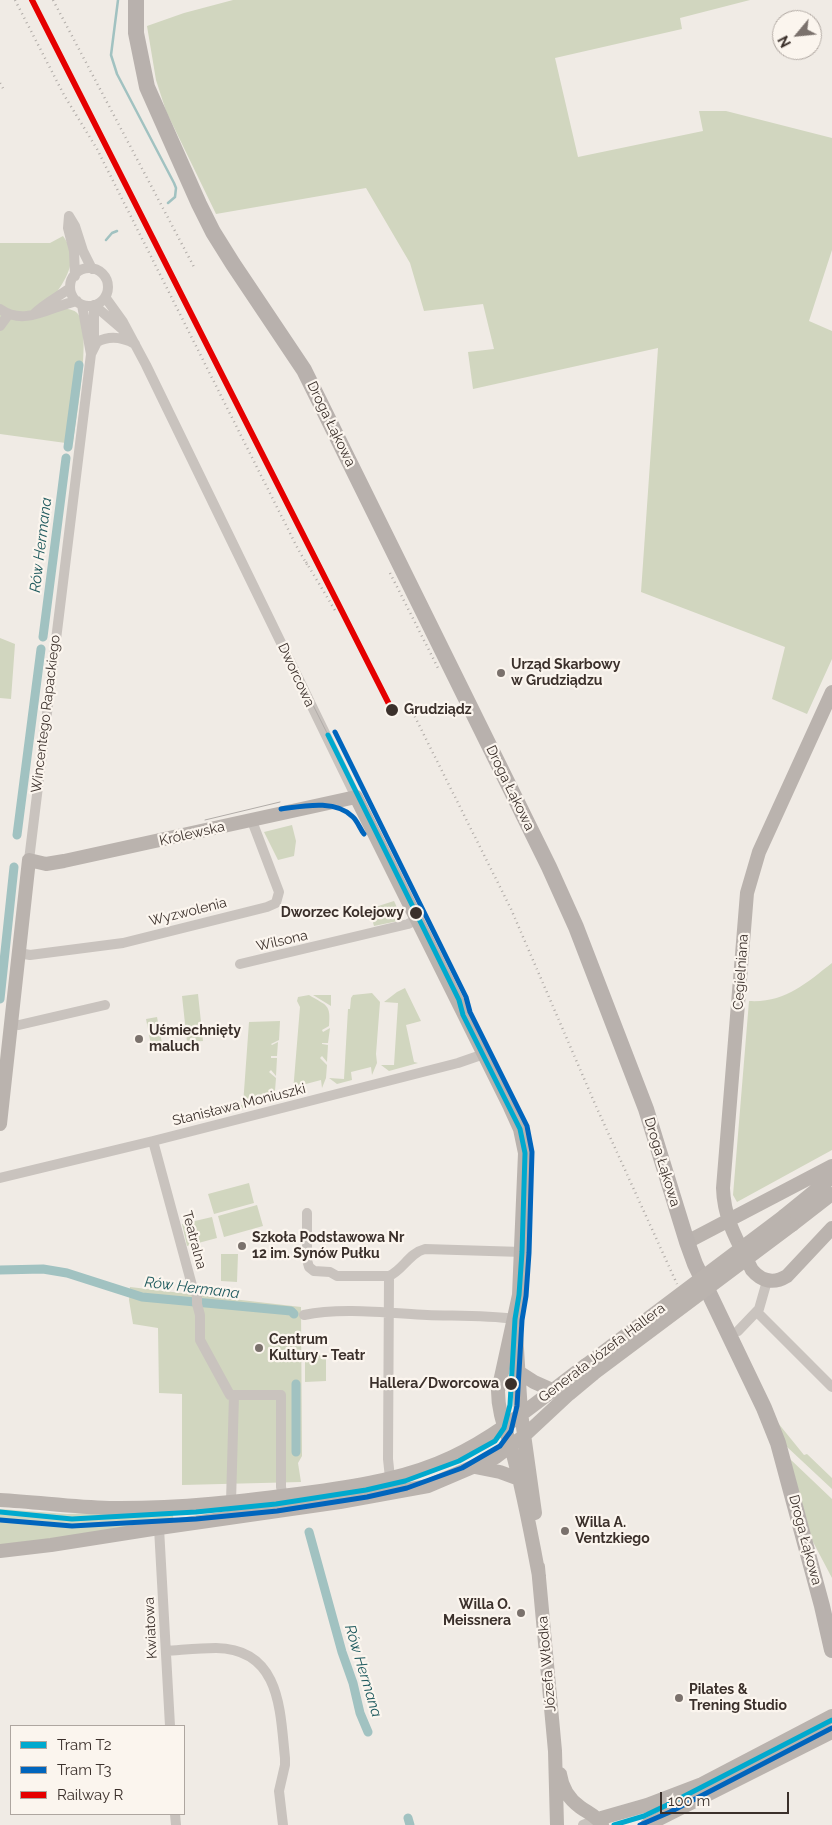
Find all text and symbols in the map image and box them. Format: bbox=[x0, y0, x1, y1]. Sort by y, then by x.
north arrow bbox=[772, 10, 822, 60]
text: N bbox=[775, 33, 794, 50]
street label: Droga Łąkowa bbox=[303, 379, 359, 469]
water label: Rów Hermana bbox=[26, 496, 56, 594]
street label: Wincentego Rapackiego bbox=[28, 634, 64, 794]
street label: Dworcowa bbox=[274, 640, 318, 710]
place label: Urząd Skarbowy w Grudziądzu bbox=[511, 657, 620, 690]
marker: Urząd Skarbowy w Grudziądzu bbox=[495, 667, 507, 679]
marker: Grudziądz bbox=[384, 702, 400, 718]
place label: Grudziądz bbox=[404, 702, 472, 718]
street label: Droga Łąkowa bbox=[482, 743, 538, 833]
street label: Królewska bbox=[158, 818, 226, 850]
street label: Wyzwolenia bbox=[148, 894, 228, 930]
place label: Dworzec Kolejowy bbox=[281, 905, 404, 921]
marker: Dworzec Kolejowy bbox=[408, 905, 424, 921]
street label: Wilsona bbox=[255, 927, 309, 955]
street label: Cegielniana bbox=[730, 933, 752, 1011]
place label: Uśmiechnięty maluch bbox=[149, 1023, 241, 1056]
marker: Uśmiechnięty maluch bbox=[133, 1033, 145, 1045]
street label: Stanisława Moniuszki bbox=[171, 1080, 307, 1130]
street label: Droga Łąkowa bbox=[640, 1115, 684, 1209]
street label: Teatralna bbox=[178, 1209, 210, 1271]
place label: Szkoła Podstawowa Nr 12 im. Synów Pułku bbox=[252, 1230, 404, 1262]
marker: Szkoła Podstawowa Nr 12 im. Synów Pułku bbox=[236, 1240, 248, 1252]
water label: Rów Hermana bbox=[143, 1273, 241, 1303]
street label: Generała Józefa Hallera bbox=[535, 1300, 669, 1406]
place label: Centrum Kultury - Teatr bbox=[269, 1332, 365, 1364]
marker: Centrum Kultury - Teatr bbox=[253, 1342, 265, 1354]
place label: Hallera/Dworcowa bbox=[369, 1376, 499, 1392]
marker: Hallera/Dworcowa bbox=[503, 1376, 519, 1392]
street label: Droga Łąkowa bbox=[785, 1493, 825, 1587]
place label: Willa A. Ventzkiego bbox=[575, 1515, 650, 1548]
marker: Willa A. Ventzkiego bbox=[559, 1525, 571, 1537]
street label: Kwiatowa bbox=[141, 1597, 161, 1659]
place label: Willa O. Meissnera bbox=[443, 1597, 511, 1630]
marker: Willa O. Meissnera bbox=[515, 1607, 527, 1619]
street label: Józefa Włodka bbox=[534, 1615, 560, 1713]
water label: Rów Hermana bbox=[340, 1623, 386, 1719]
place label: Pilates & Trening Studio bbox=[689, 1682, 787, 1714]
marker: Pilates & Trening Studio bbox=[673, 1692, 685, 1704]
legend bbox=[10, 1725, 185, 1815]
text: Tram T2 bbox=[57, 1736, 111, 1754]
text: Tram T3 bbox=[57, 1761, 112, 1779]
scale bar bbox=[662, 1782, 791, 1814]
text: Railway R bbox=[57, 1786, 123, 1804]
text: 100 m bbox=[668, 1792, 710, 1810]

